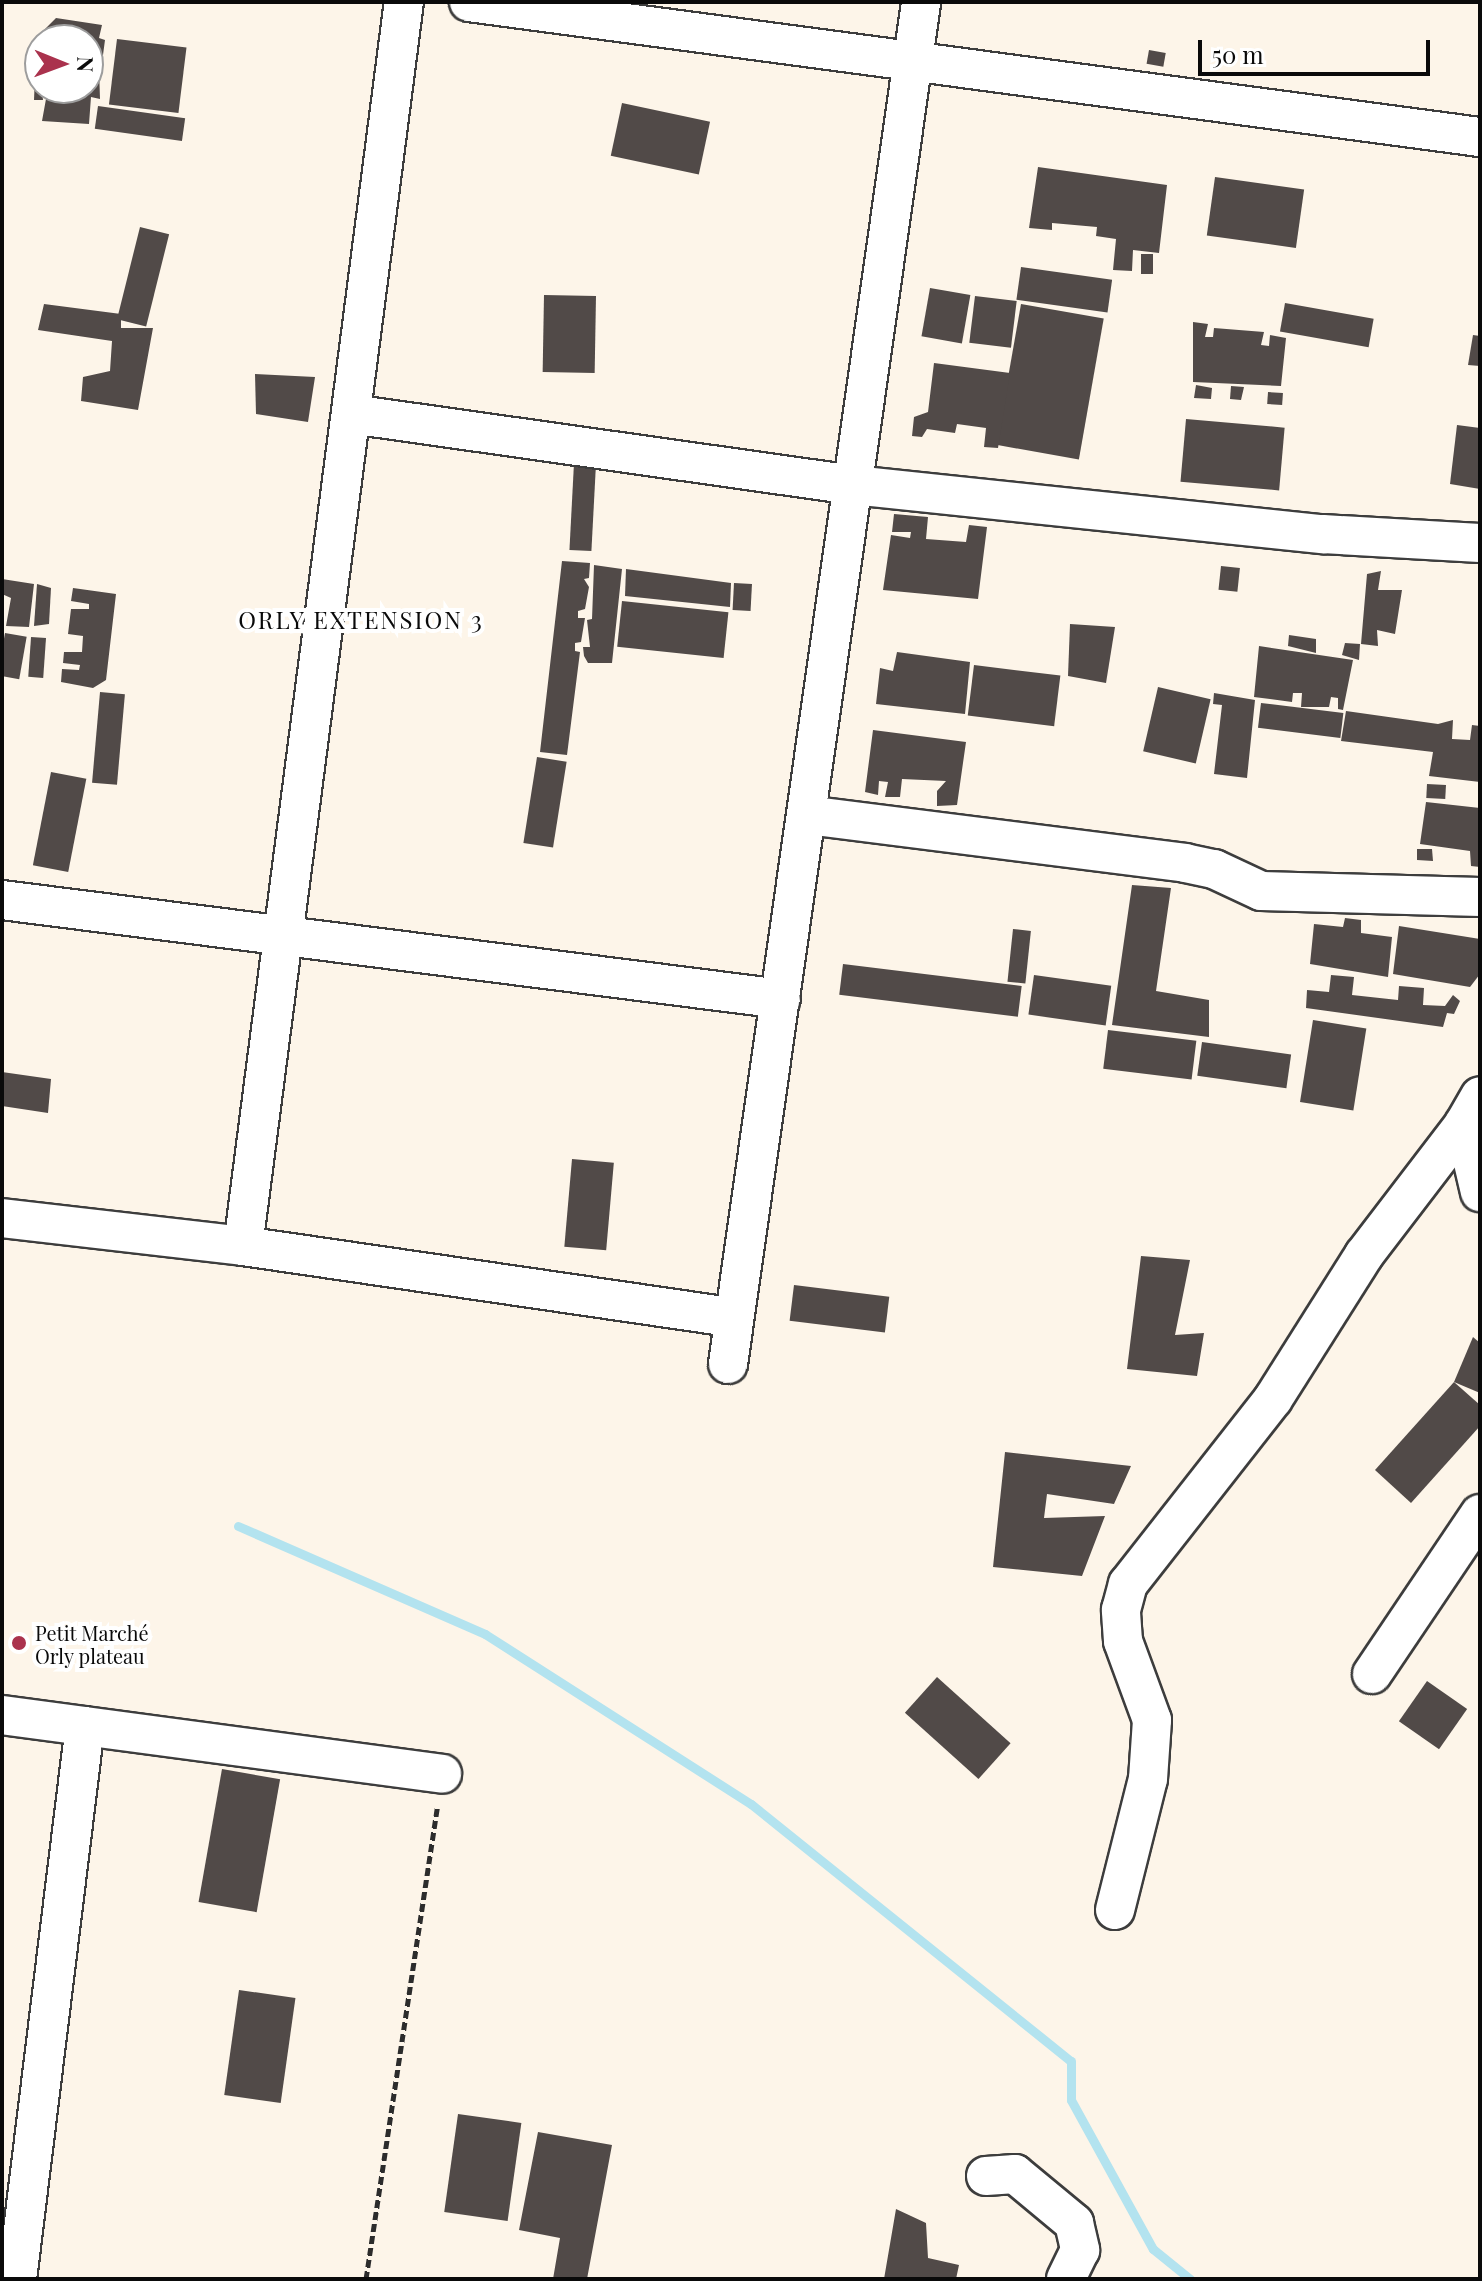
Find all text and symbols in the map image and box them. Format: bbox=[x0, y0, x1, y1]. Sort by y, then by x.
north arrow bbox=[24, 24, 104, 104]
scale bar bbox=[1202, 24, 1434, 74]
text: 50 m bbox=[1212, 38, 1264, 70]
text: N bbox=[71, 56, 101, 73]
district label: ORLY EXTENSION 3 bbox=[238, 606, 484, 634]
place label: Petit Marché Orly plateau bbox=[35, 1620, 149, 1667]
marker: Petit Marché Orly plateau bbox=[10, 1634, 28, 1652]

